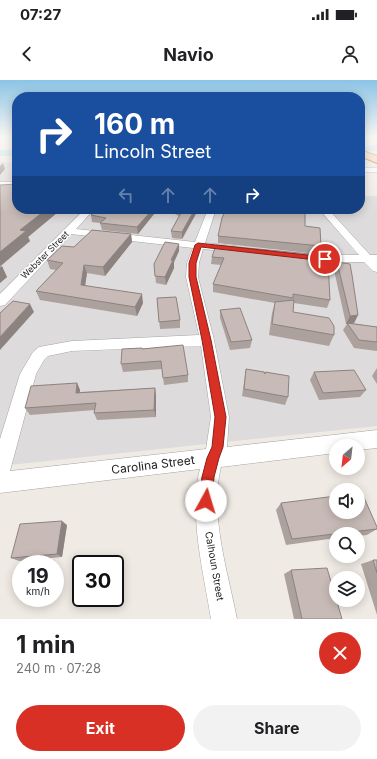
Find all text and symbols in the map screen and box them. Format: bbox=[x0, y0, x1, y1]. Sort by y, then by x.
text: 07:27 bbox=[20, 5, 61, 24]
icon: back bbox=[16, 43, 38, 65]
icon: person bbox=[339, 43, 361, 65]
text: Navio bbox=[163, 44, 214, 65]
text: 160 m bbox=[94, 107, 175, 141]
icon: right bbox=[28, 108, 80, 160]
text: Lincoln Street bbox=[94, 141, 211, 162]
icon: left bbox=[115, 184, 137, 206]
icon: ahead bbox=[157, 184, 179, 206]
icon: ahead bbox=[199, 184, 221, 206]
icon: right bbox=[241, 184, 263, 206]
street label: Webster Street bbox=[18, 228, 71, 281]
pin bbox=[308, 242, 342, 276]
icon: arrive bbox=[314, 248, 336, 270]
north arrow bbox=[329, 439, 365, 475]
map controls bbox=[329, 439, 365, 607]
street label: Carolina Street bbox=[110, 452, 196, 477]
position arrow bbox=[185, 480, 227, 522]
button: sound bbox=[329, 483, 365, 519]
button: search bbox=[329, 527, 365, 563]
street label: Calhoun Street bbox=[203, 530, 227, 602]
speed limit sign: 30 bbox=[72, 555, 124, 607]
text: 19 bbox=[27, 564, 49, 588]
button: layers bbox=[329, 571, 365, 607]
text: km/h bbox=[26, 585, 50, 597]
text: 1 min bbox=[16, 630, 75, 659]
button: close bbox=[319, 632, 361, 674]
text: 240 m · 07:28 bbox=[16, 660, 101, 676]
button: Exit bbox=[16, 705, 185, 751]
button: Share bbox=[193, 705, 361, 751]

